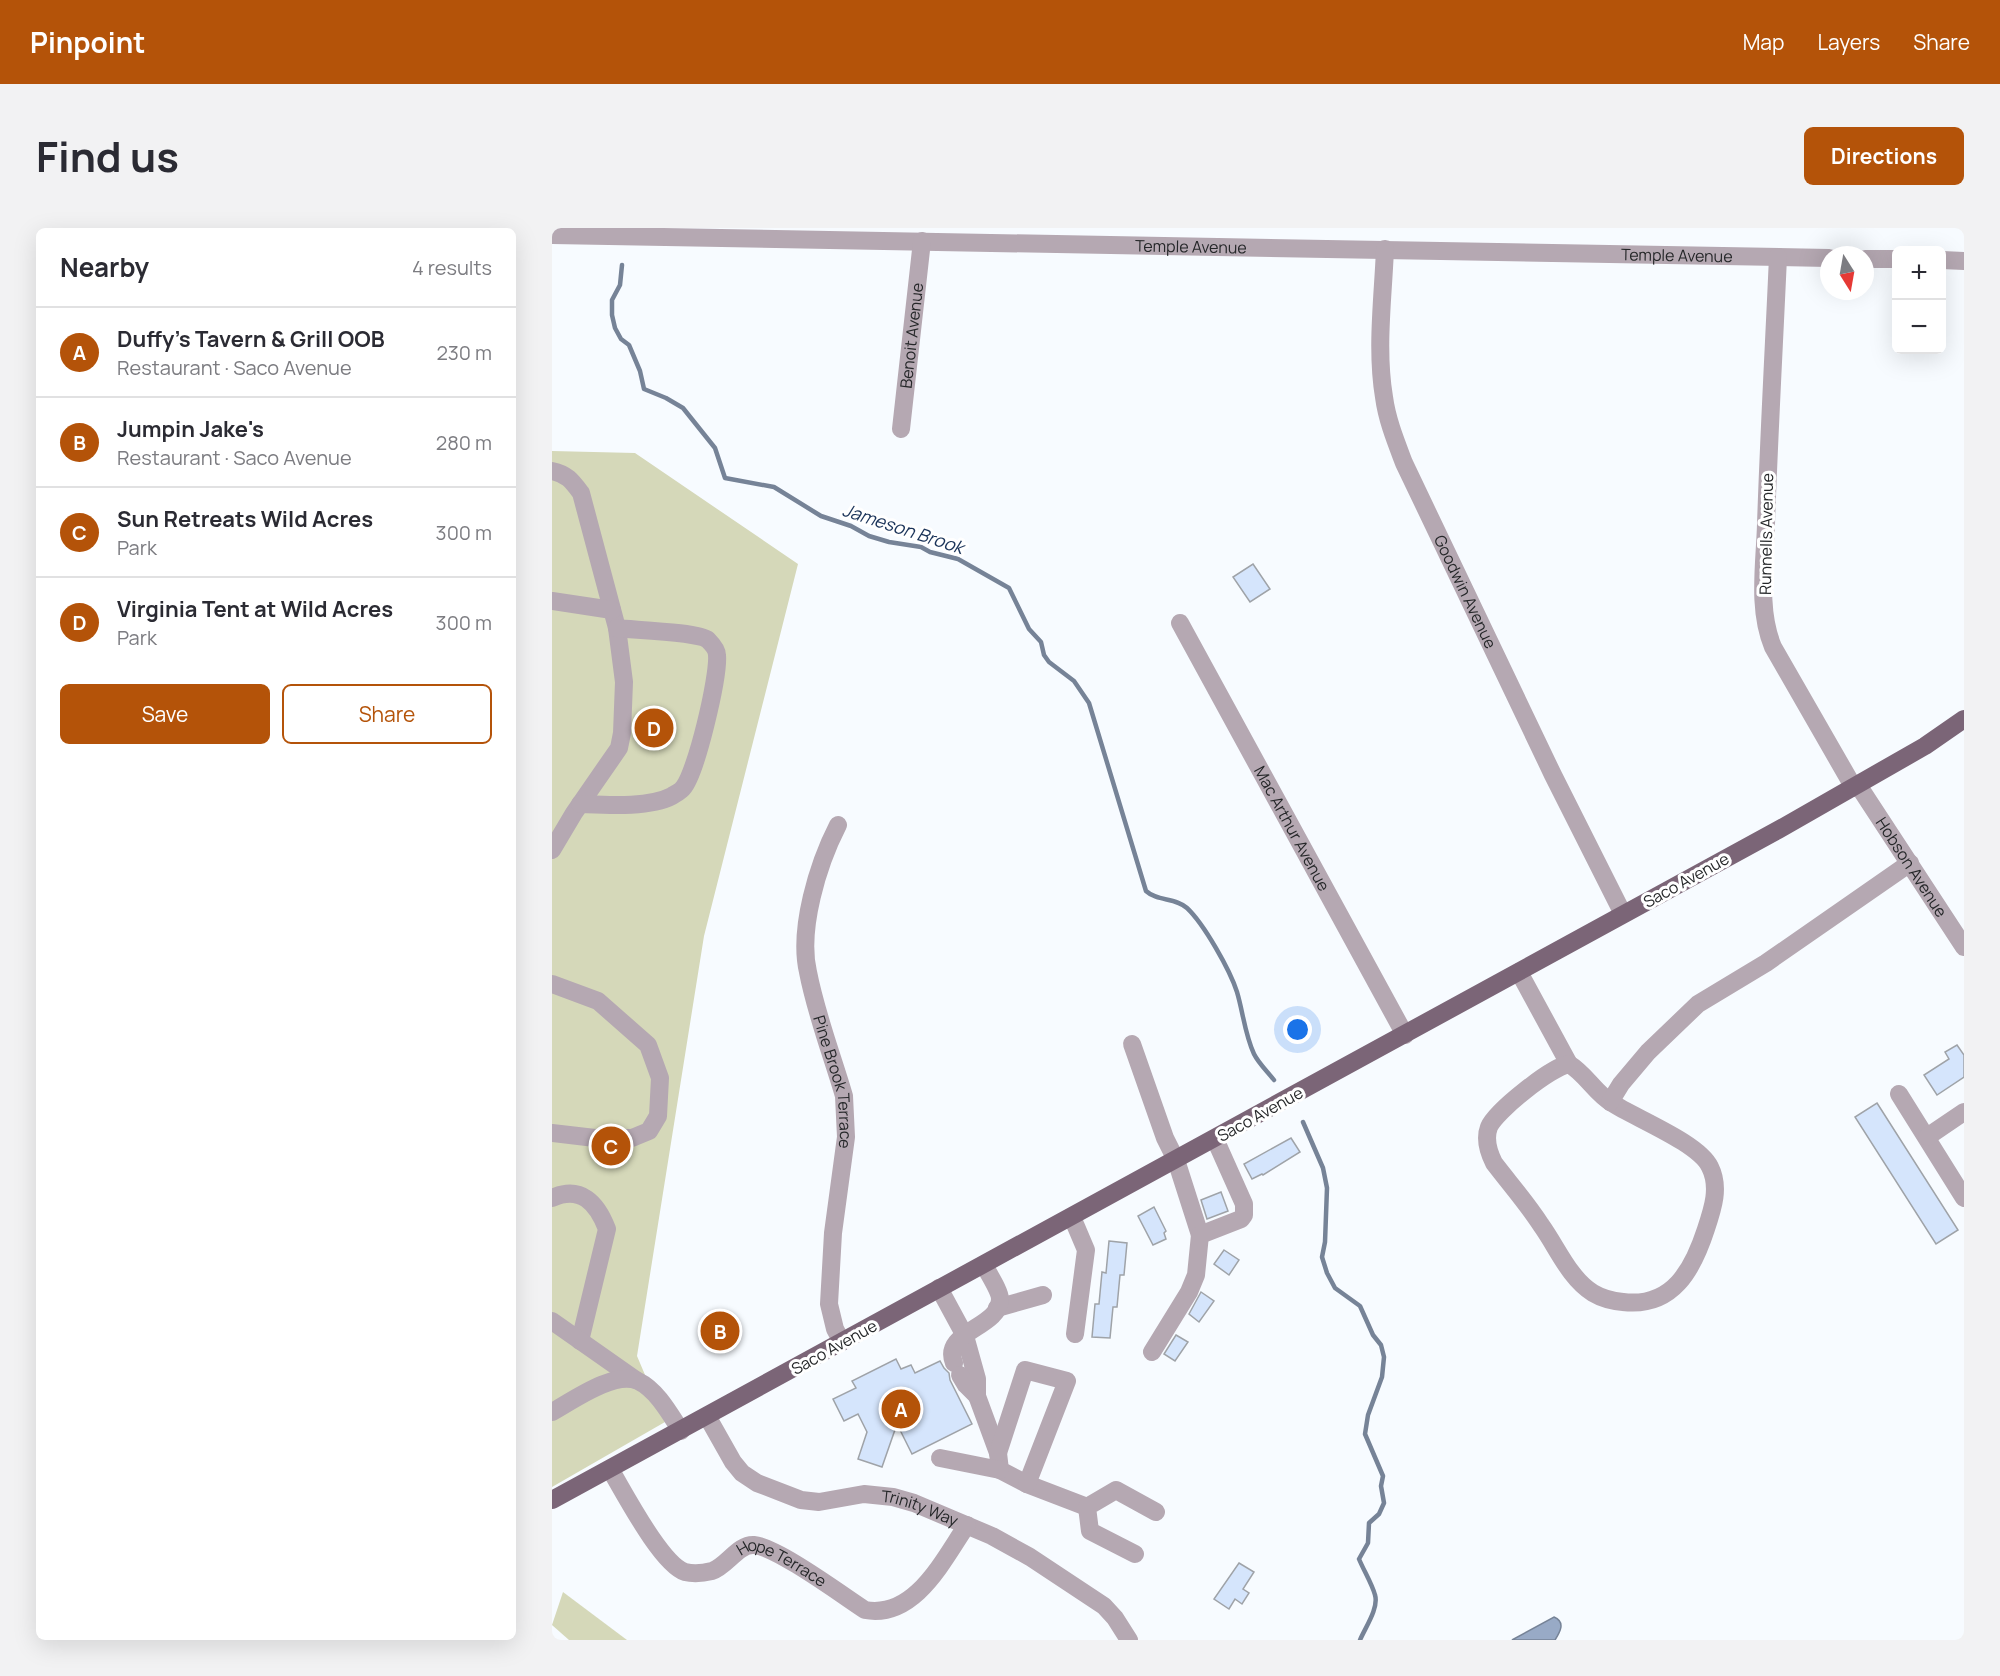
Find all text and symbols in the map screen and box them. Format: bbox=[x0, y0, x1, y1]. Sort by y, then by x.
text: Pinpoint bbox=[30, 23, 145, 61]
text: Map bbox=[1743, 28, 1784, 56]
text: Layers bbox=[1817, 28, 1880, 56]
text: Share bbox=[1913, 28, 1970, 56]
text: Find us bbox=[36, 127, 179, 185]
button: Directions bbox=[1804, 127, 1964, 185]
street label: Temple Avenue bbox=[1135, 235, 1247, 259]
street label: Temple Avenue bbox=[1621, 243, 1733, 267]
north arrow bbox=[1820, 246, 1874, 300]
map controls bbox=[1892, 246, 1946, 354]
button: + bbox=[1892, 246, 1946, 300]
text: Nearby bbox=[60, 249, 149, 285]
text: 4 results bbox=[412, 254, 492, 281]
street label: Benoit Avenue bbox=[895, 282, 928, 390]
button: − bbox=[1892, 300, 1946, 354]
text: Duffy's Tavern & Grill OOB bbox=[117, 324, 385, 354]
text: A bbox=[73, 339, 86, 366]
text: 230 m bbox=[436, 339, 492, 366]
text: Restaurant · Saco Avenue bbox=[117, 354, 352, 381]
text: Jumpin Jake's bbox=[117, 414, 264, 444]
text: B bbox=[73, 429, 86, 456]
text: 280 m bbox=[436, 429, 492, 456]
text: Restaurant · Saco Avenue bbox=[117, 444, 352, 471]
street label: Runnells Avenue bbox=[1754, 473, 1778, 595]
water label: Jameson Brook bbox=[840, 497, 970, 560]
text: Sun Retreats Wild Acres bbox=[117, 504, 373, 534]
text: C bbox=[72, 519, 87, 546]
text: 300 m bbox=[436, 519, 492, 546]
street label: Goodwin Avenue bbox=[1429, 531, 1502, 652]
text: Park bbox=[117, 534, 157, 561]
text: Virginia Tent at Wild Acres bbox=[117, 594, 393, 624]
text: D bbox=[72, 609, 87, 636]
text: 300 m bbox=[436, 609, 492, 636]
text: Park bbox=[117, 624, 157, 651]
button: Save bbox=[60, 684, 270, 744]
button: Share bbox=[282, 684, 492, 744]
pin: D bbox=[634, 706, 674, 750]
street label: Mac Arthur Avenue bbox=[1249, 762, 1335, 895]
street label: Hobson Avenue bbox=[1871, 813, 1952, 921]
street label: Saco Avenue bbox=[1639, 847, 1733, 913]
street label: Pine Brook Terrace bbox=[808, 1013, 857, 1150]
your location bbox=[1283, 1015, 1312, 1044]
street label: Saco Avenue bbox=[1213, 1081, 1307, 1147]
pin: C bbox=[592, 1124, 630, 1168]
pin: B bbox=[700, 1308, 740, 1354]
street label: Saco Avenue bbox=[787, 1314, 881, 1380]
pin: A bbox=[882, 1386, 920, 1432]
street label: Trinity Way bbox=[880, 1485, 962, 1532]
street label: Hope Terrace bbox=[732, 1534, 831, 1592]

